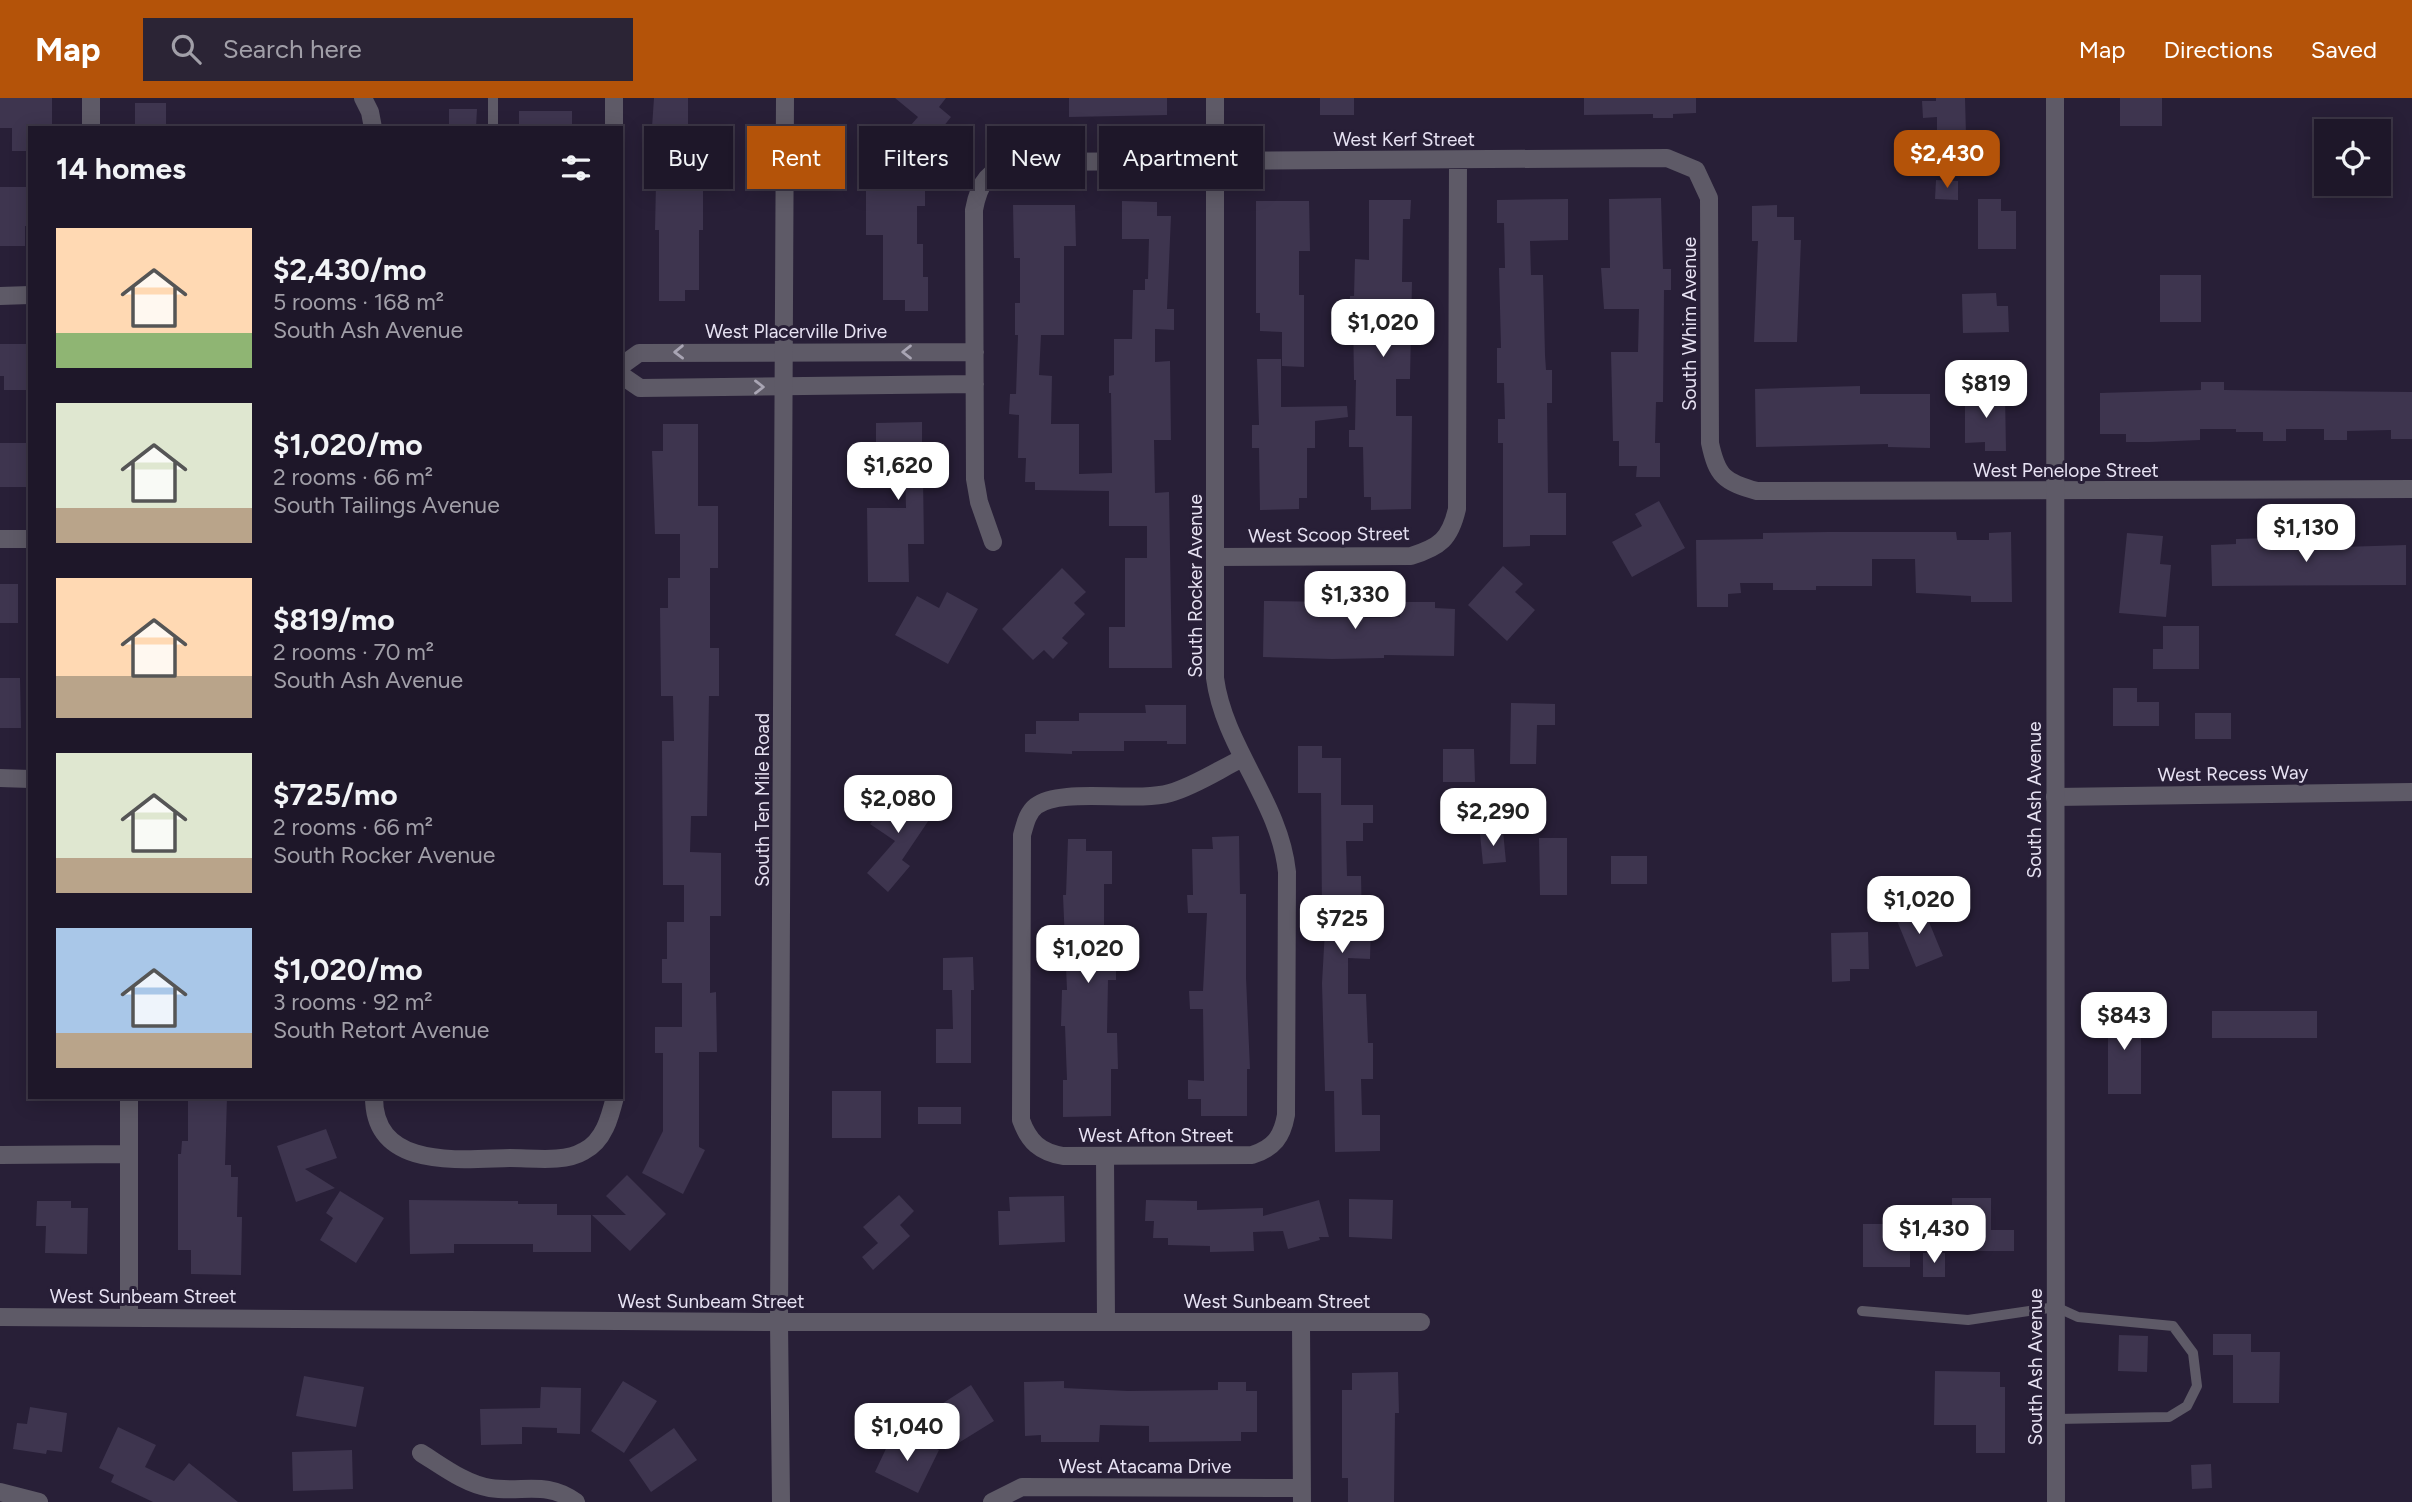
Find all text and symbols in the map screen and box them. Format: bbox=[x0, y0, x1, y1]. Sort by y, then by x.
search box bbox=[143, 18, 633, 81]
text: Map bbox=[35, 30, 101, 69]
icon: search bbox=[167, 30, 205, 68]
text: Search here bbox=[223, 33, 362, 65]
text: Map bbox=[2079, 35, 2125, 64]
text: Directions bbox=[2163, 35, 2273, 64]
text: Saved bbox=[2311, 35, 2377, 64]
map controls bbox=[2314, 119, 2391, 196]
button: locate bbox=[2314, 119, 2391, 196]
chip: Buy bbox=[644, 126, 733, 189]
chip: Rent bbox=[747, 126, 845, 189]
chip: Filters bbox=[859, 126, 973, 189]
chip: New bbox=[987, 126, 1085, 189]
chip: Apartment bbox=[1099, 126, 1263, 189]
street label: West Kerf Street bbox=[1333, 128, 1475, 151]
pin: $2,430 bbox=[1890, 130, 2004, 190]
text: $2,430 bbox=[1910, 139, 1984, 167]
icon: filters bbox=[557, 149, 595, 187]
text: 14 homes bbox=[56, 150, 186, 187]
street label: South Whim Avenue bbox=[1678, 237, 1701, 411]
text: $2,430/mo bbox=[273, 251, 426, 288]
icon: home bbox=[112, 256, 196, 340]
text: 5 rooms · 168 m² bbox=[273, 288, 444, 316]
pin: $1,020 bbox=[1326, 300, 1440, 359]
text: $1,020 bbox=[1347, 308, 1419, 336]
text: South Ash Avenue bbox=[273, 316, 463, 344]
street label: West Placerville Drive bbox=[705, 320, 887, 343]
one-way arrow bbox=[901, 344, 912, 360]
one-way arrow bbox=[674, 345, 685, 360]
pin: $819 bbox=[1945, 360, 2027, 420]
text: $819 bbox=[1961, 369, 2011, 397]
one-way arrow bbox=[755, 379, 765, 395]
text: $1,020/mo bbox=[273, 426, 423, 463]
icon: home bbox=[112, 431, 196, 515]
pin: $1,620 bbox=[841, 442, 955, 502]
text: $1,620 bbox=[863, 451, 933, 479]
street label: West Penelope Street bbox=[1973, 459, 2159, 482]
text: 2 rooms · 66 m² bbox=[273, 463, 433, 491]
text: South Tailings Avenue bbox=[273, 491, 500, 519]
street label: South Rocker Avenue bbox=[1184, 494, 1207, 678]
pin: $1,130 bbox=[2249, 504, 2363, 564]
text: $1,130 bbox=[2273, 513, 2339, 541]
street label: West Scoop Street bbox=[1248, 522, 1410, 547]
pin: $1,330 bbox=[1298, 572, 1412, 631]
text: $1,330 bbox=[1321, 580, 1389, 608]
text: $819/mo bbox=[273, 601, 395, 638]
icon: home bbox=[112, 606, 196, 690]
text: 2 rooms · 70 m² bbox=[273, 638, 434, 666]
text: South Ash Avenue bbox=[273, 666, 463, 694]
street label: South Ten Mile Road bbox=[751, 713, 774, 887]
street label: South Ash Avenue bbox=[2023, 721, 2046, 879]
street label: West Recess Way bbox=[2157, 761, 2309, 786]
text: $725/mo bbox=[273, 776, 398, 813]
pin: $2,080 bbox=[841, 776, 955, 835]
icon: home bbox=[112, 781, 196, 865]
text: $2,080 bbox=[860, 784, 936, 812]
pin: $2,290 bbox=[1436, 788, 1550, 848]
text: $2,290 bbox=[1456, 797, 1530, 825]
text: 2 rooms · 66 m² bbox=[273, 813, 433, 841]
text: South Rocker Avenue bbox=[273, 841, 495, 869]
pin: $1,020 bbox=[1862, 876, 1976, 936]
text: $1,020 bbox=[1883, 885, 1955, 913]
pin: $725 bbox=[1301, 896, 1383, 955]
text: $725 bbox=[1316, 904, 1368, 932]
pin: $1,020 bbox=[1031, 926, 1145, 985]
text: $1,020 bbox=[1052, 934, 1124, 962]
text: $1,020/mo bbox=[273, 951, 423, 988]
icon: home bbox=[112, 956, 196, 1040]
text: 3 rooms · 92 m² bbox=[273, 988, 433, 1016]
pin: $843 bbox=[2083, 992, 2165, 1052]
text: $843 bbox=[2097, 1001, 2151, 1029]
text: South Retort Avenue bbox=[273, 1016, 489, 1044]
street label: West Afton Street bbox=[1078, 1124, 1234, 1147]
pin: $1,430 bbox=[1877, 1206, 1991, 1265]
text: $1,430 bbox=[1899, 1214, 1969, 1242]
street label: West Sunbeam Street bbox=[50, 1285, 236, 1308]
street label: South Ash Avenue bbox=[2024, 1288, 2047, 1446]
street label: West Sunbeam Street bbox=[618, 1290, 804, 1313]
street label: West Sunbeam Street bbox=[1184, 1290, 1370, 1313]
pin: $1,040 bbox=[850, 1404, 964, 1463]
text: $1,040 bbox=[871, 1412, 943, 1440]
street label: West Atacama Drive bbox=[1059, 1455, 1231, 1478]

